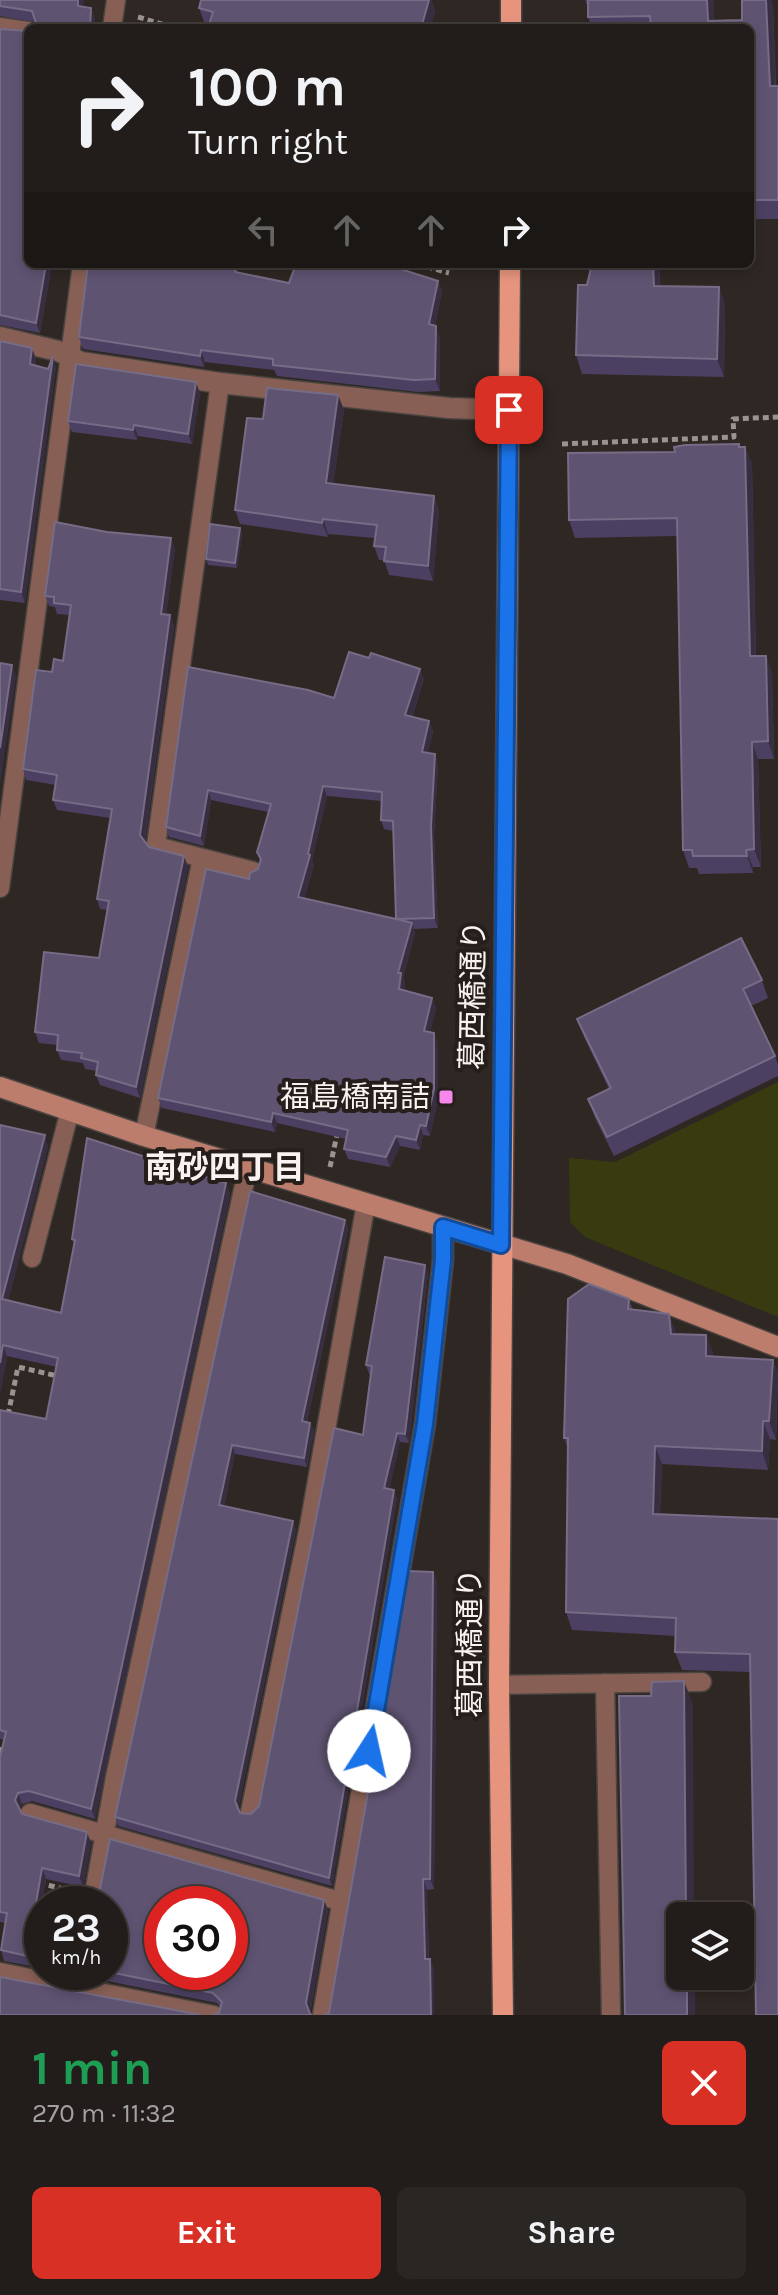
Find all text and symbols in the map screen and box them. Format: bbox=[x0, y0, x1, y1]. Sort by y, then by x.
text: 100 m bbox=[188, 54, 346, 119]
icon: right bbox=[56, 56, 160, 160]
text: Turn right bbox=[188, 121, 348, 163]
icon: left bbox=[241, 208, 285, 252]
icon: ahead bbox=[325, 208, 369, 252]
icon: ahead bbox=[409, 208, 453, 252]
icon: right bbox=[493, 208, 537, 252]
pin bbox=[475, 376, 543, 444]
icon: arrive bbox=[487, 388, 531, 432]
street label: 葛西橋通り bbox=[454, 920, 492, 1070]
place label: 福島橋南詰 bbox=[280, 1079, 430, 1115]
marker: 福島橋南詰 bbox=[437, 1088, 455, 1106]
district label: 南砂四丁目 bbox=[145, 1149, 305, 1186]
street label: 葛西橋通り bbox=[452, 1568, 488, 1718]
position arrow bbox=[327, 1709, 411, 1793]
speed limit sign: 30 bbox=[144, 1886, 248, 1990]
map controls bbox=[666, 1902, 754, 1990]
button: layers bbox=[666, 1902, 754, 1990]
text: 23 bbox=[51, 1904, 101, 1951]
text: km/h bbox=[51, 1946, 101, 1969]
text: 1 min bbox=[32, 2040, 152, 2096]
button: close bbox=[662, 2041, 746, 2125]
text: 270 m · 11:32 bbox=[32, 2098, 176, 2129]
button: Exit bbox=[32, 2187, 381, 2279]
button: Share bbox=[397, 2187, 746, 2279]

